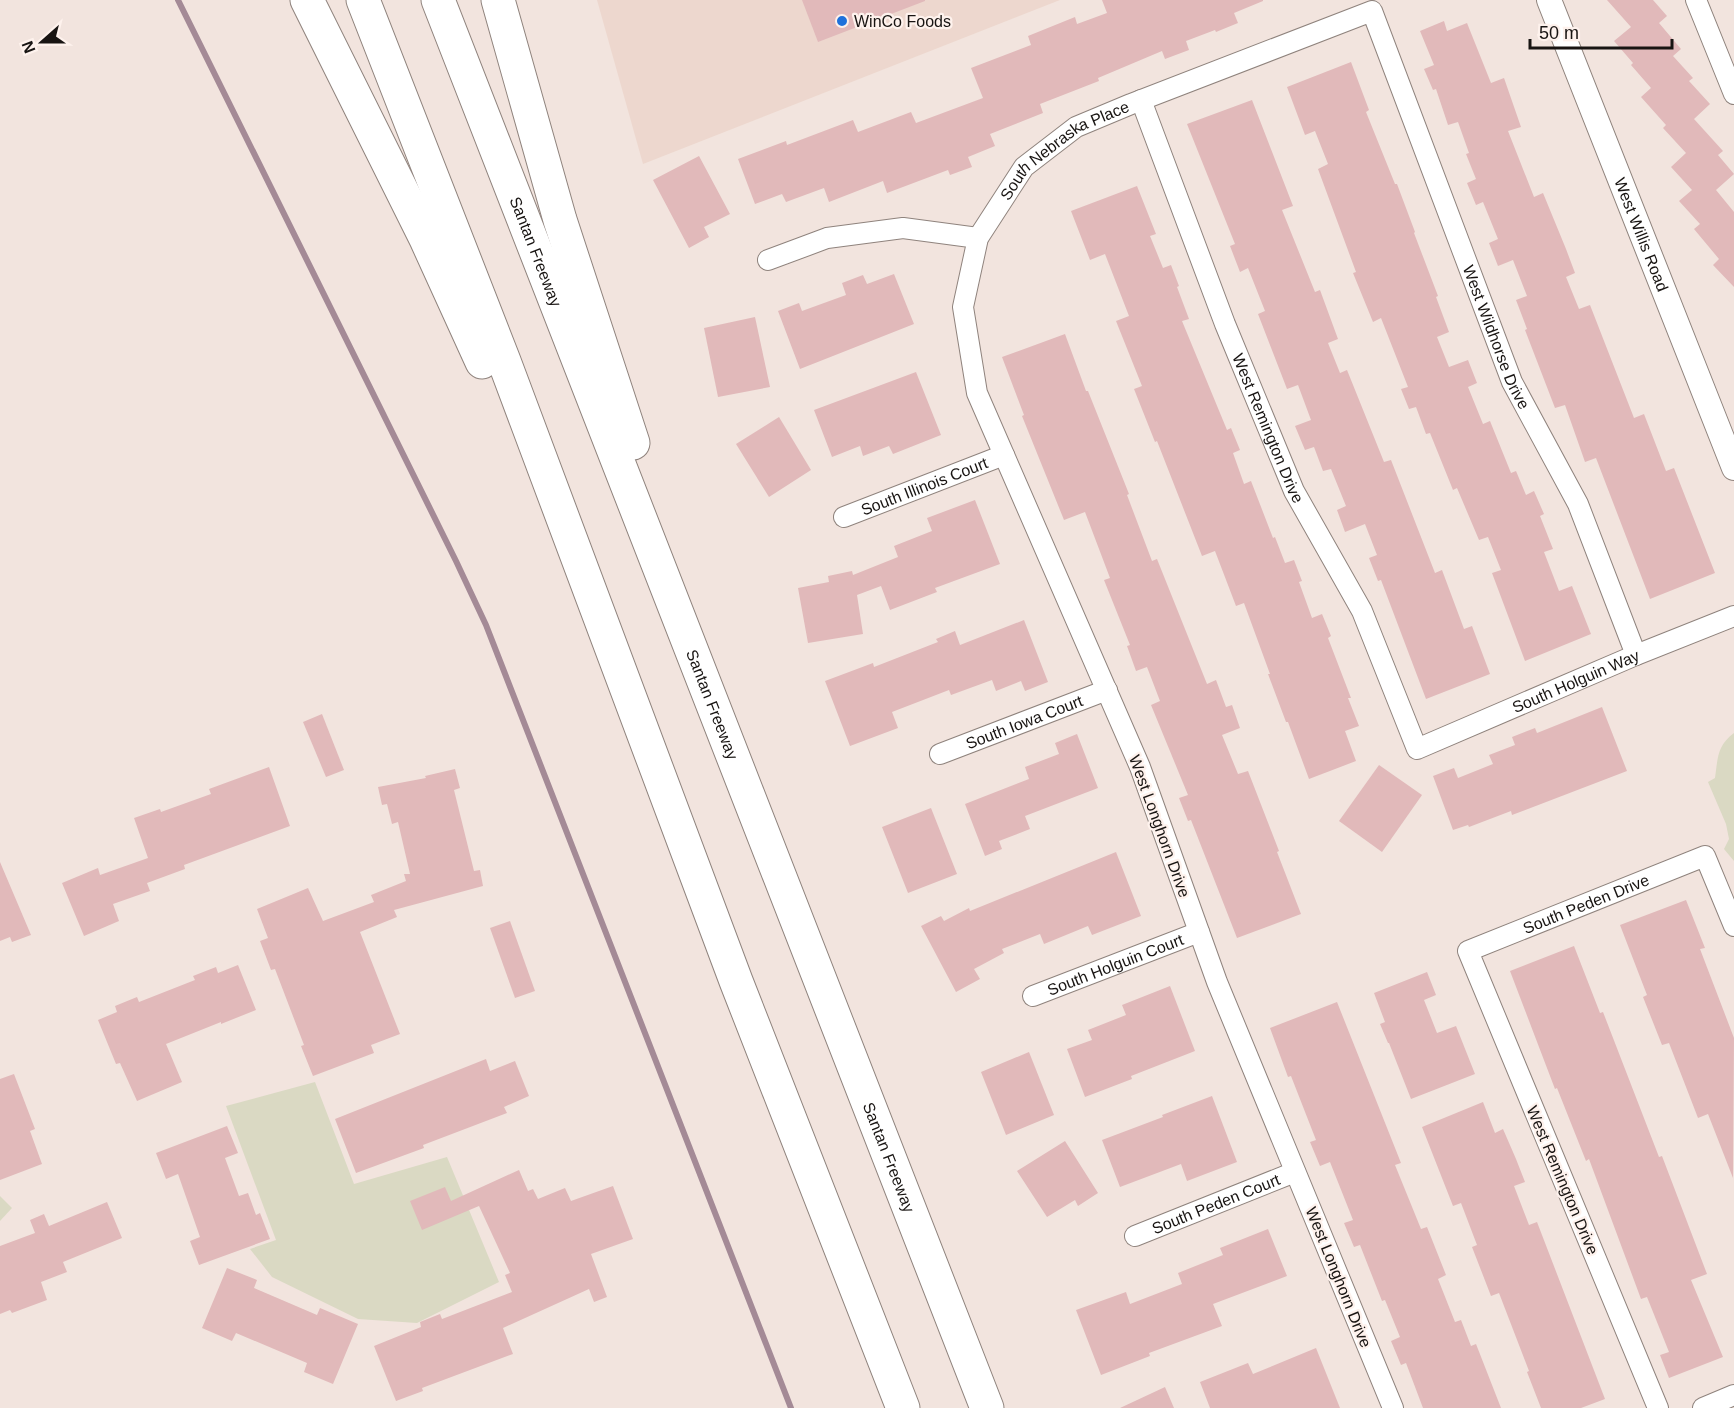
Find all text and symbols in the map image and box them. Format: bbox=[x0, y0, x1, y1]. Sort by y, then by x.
north arrow bbox=[12, 12, 72, 72]
scale bar bbox=[1530, 12, 1672, 50]
place label: WinCo Foods bbox=[854, 13, 951, 30]
marker: WinCo Foods bbox=[835, 14, 849, 28]
text: 50 m bbox=[1539, 23, 1579, 43]
text: N bbox=[18, 39, 38, 56]
street label: South Nebraska Place bbox=[997, 98, 1132, 203]
street label: West Willis Road bbox=[1611, 175, 1671, 294]
street label: Santan Freeway bbox=[507, 194, 565, 309]
street label: West Wildhorse Drive bbox=[1460, 263, 1533, 412]
street label: West Remington Drive bbox=[1229, 351, 1307, 506]
street label: South Illinois Court bbox=[859, 454, 991, 519]
street label: Santan Freeway bbox=[683, 647, 741, 762]
street label: South Holguin Way bbox=[1510, 647, 1642, 716]
street label: South Iowa Court bbox=[963, 692, 1086, 752]
street label: West Longhorn Drive bbox=[1126, 753, 1193, 900]
street label: South Peden Drive bbox=[1521, 871, 1652, 937]
street label: South Holguin Court bbox=[1045, 931, 1186, 999]
street label: Santan Freeway bbox=[860, 1100, 918, 1215]
street label: West Remington Drive bbox=[1524, 1103, 1602, 1257]
street label: South Peden Court bbox=[1150, 1171, 1283, 1237]
street label: West Longhorn Drive bbox=[1303, 1204, 1375, 1350]

